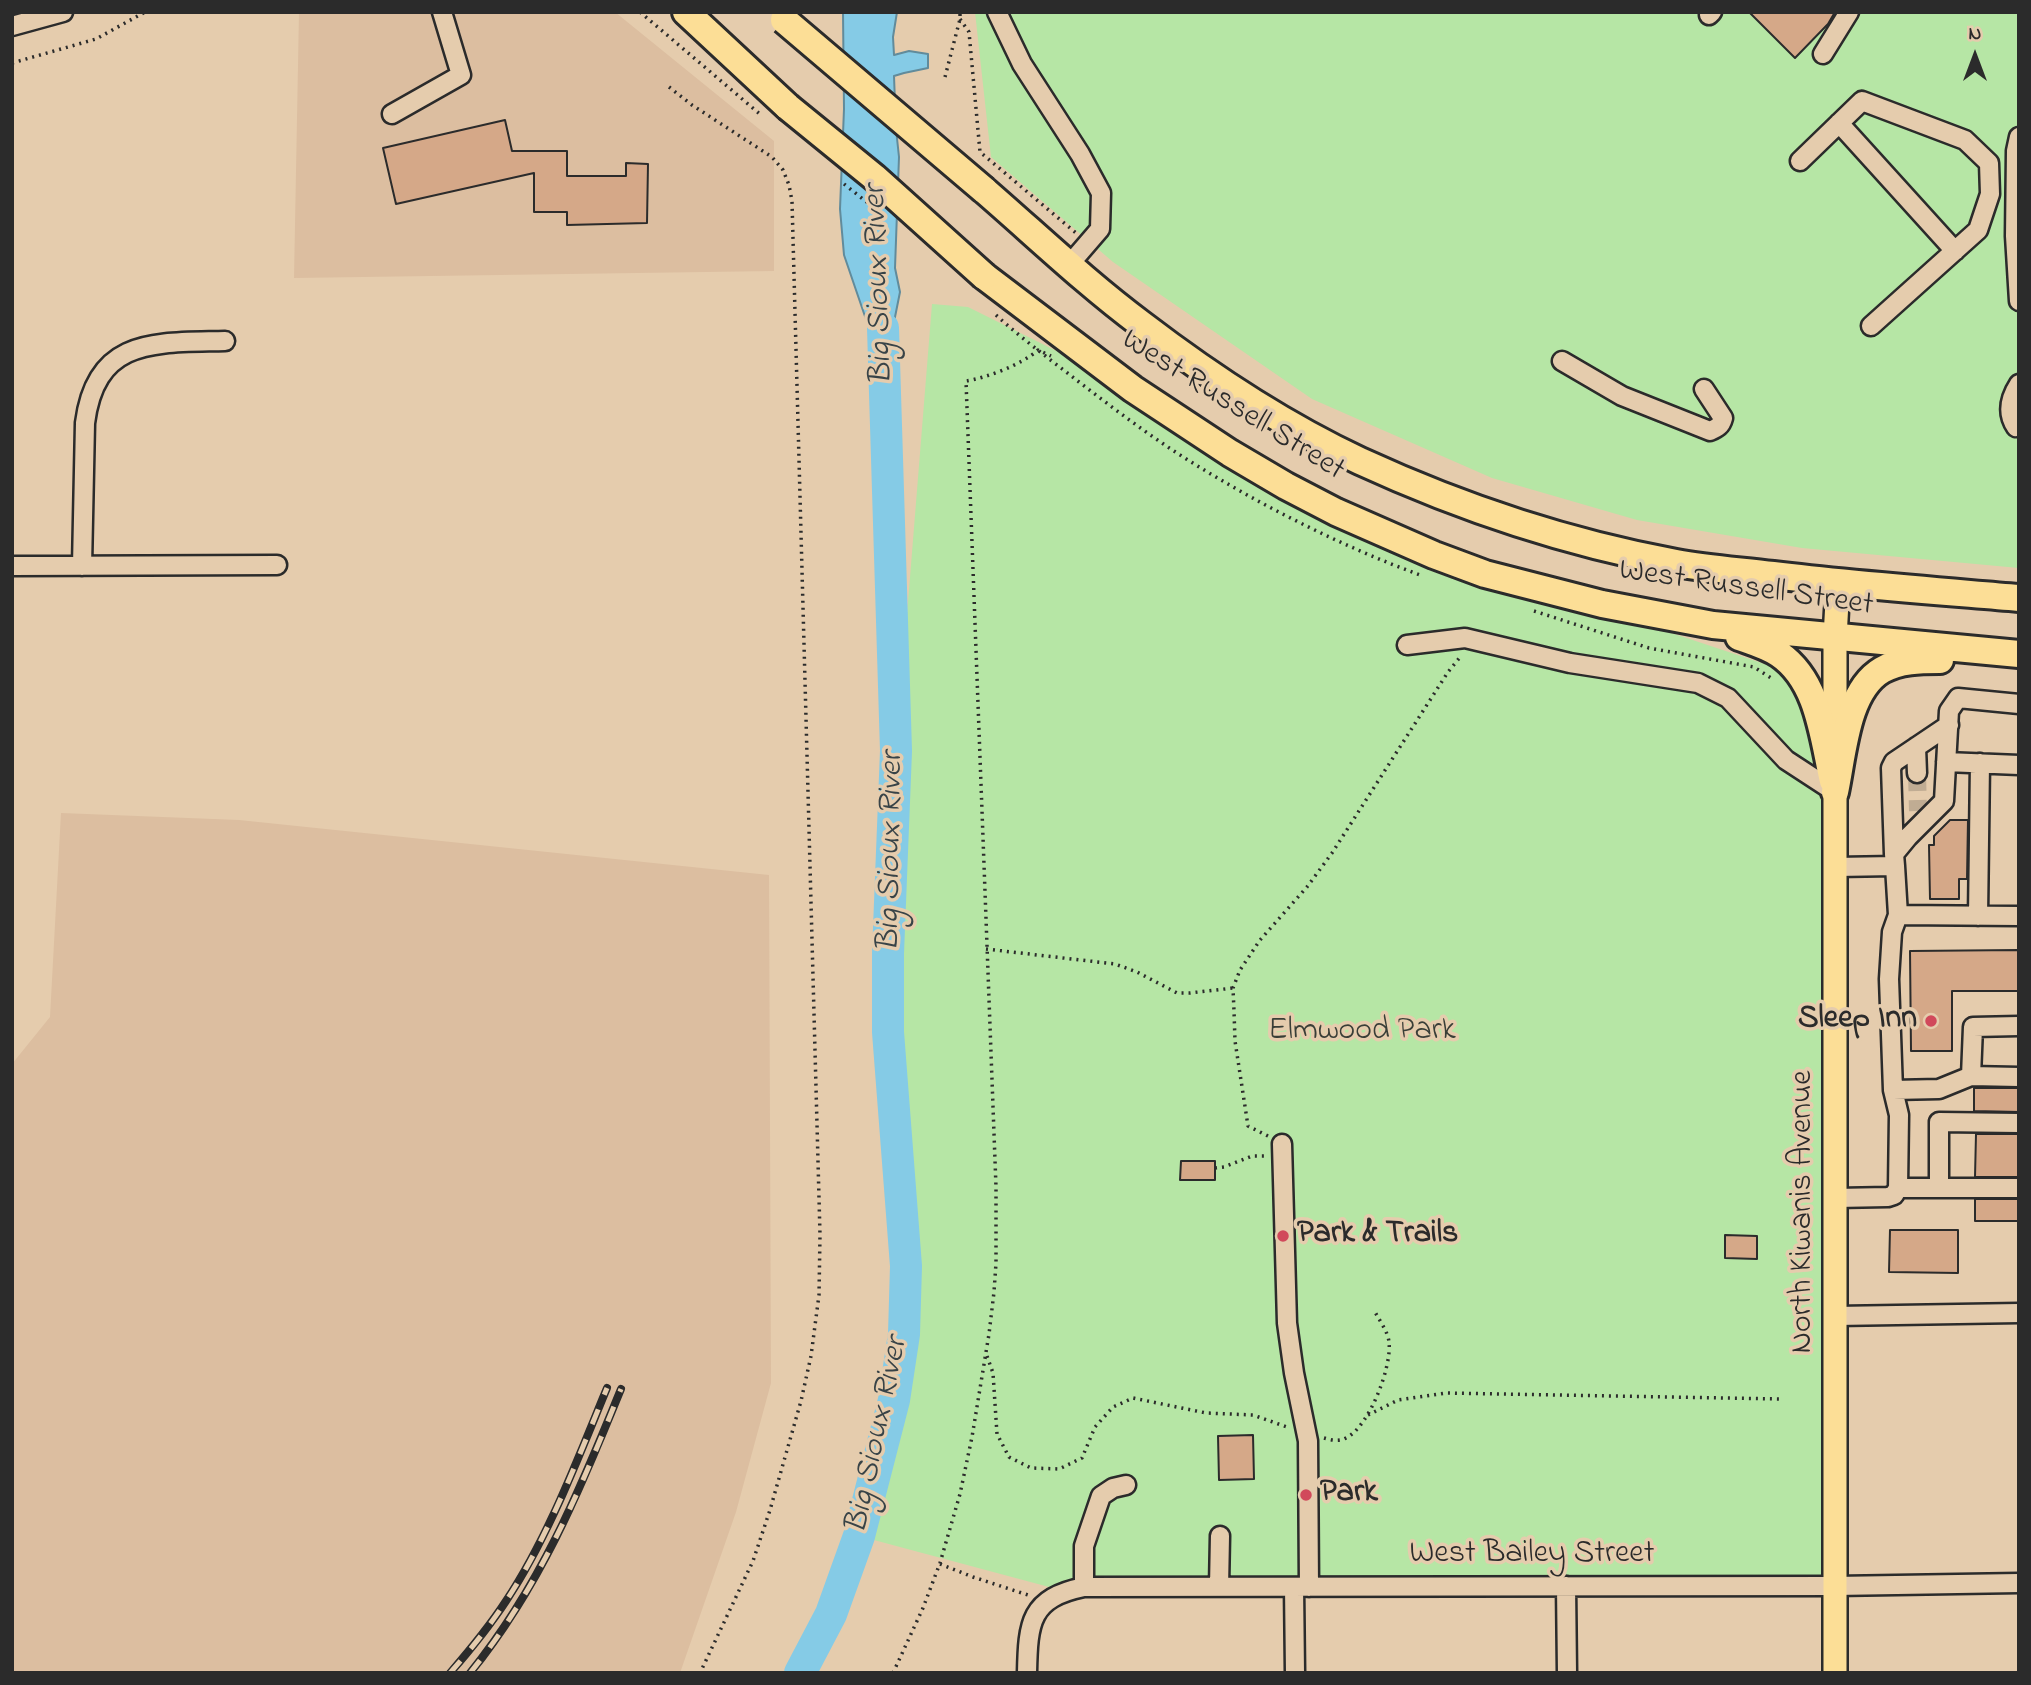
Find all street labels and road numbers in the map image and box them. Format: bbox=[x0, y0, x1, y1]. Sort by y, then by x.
street label: West Russell Street bbox=[1113, 323, 1351, 491]
street label: West Russell Street bbox=[1616, 553, 1876, 627]
street label: North Kiwanis Avenue bbox=[1786, 1070, 1824, 1354]
street label: West Bailey Street bbox=[1410, 1537, 1654, 1575]

